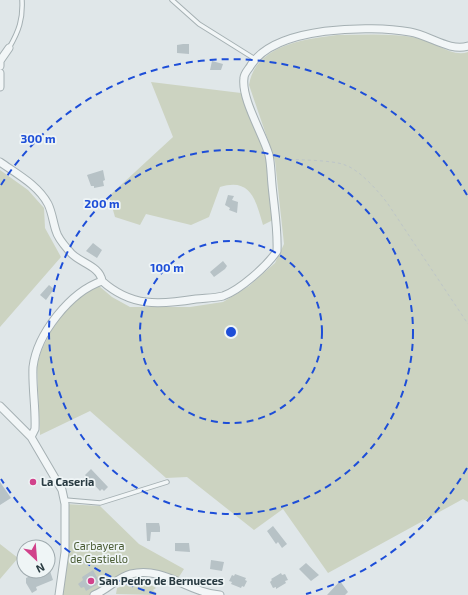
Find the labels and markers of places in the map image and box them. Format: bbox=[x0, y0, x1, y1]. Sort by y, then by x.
centre of rings bbox=[224, 325, 238, 339]
place label: La Caseria bbox=[41, 475, 94, 488]
marker: La Caseria bbox=[28, 477, 38, 487]
place label: San Pedro de Bernueces bbox=[99, 574, 224, 587]
marker: San Pedro de Bernueces bbox=[86, 576, 96, 586]

